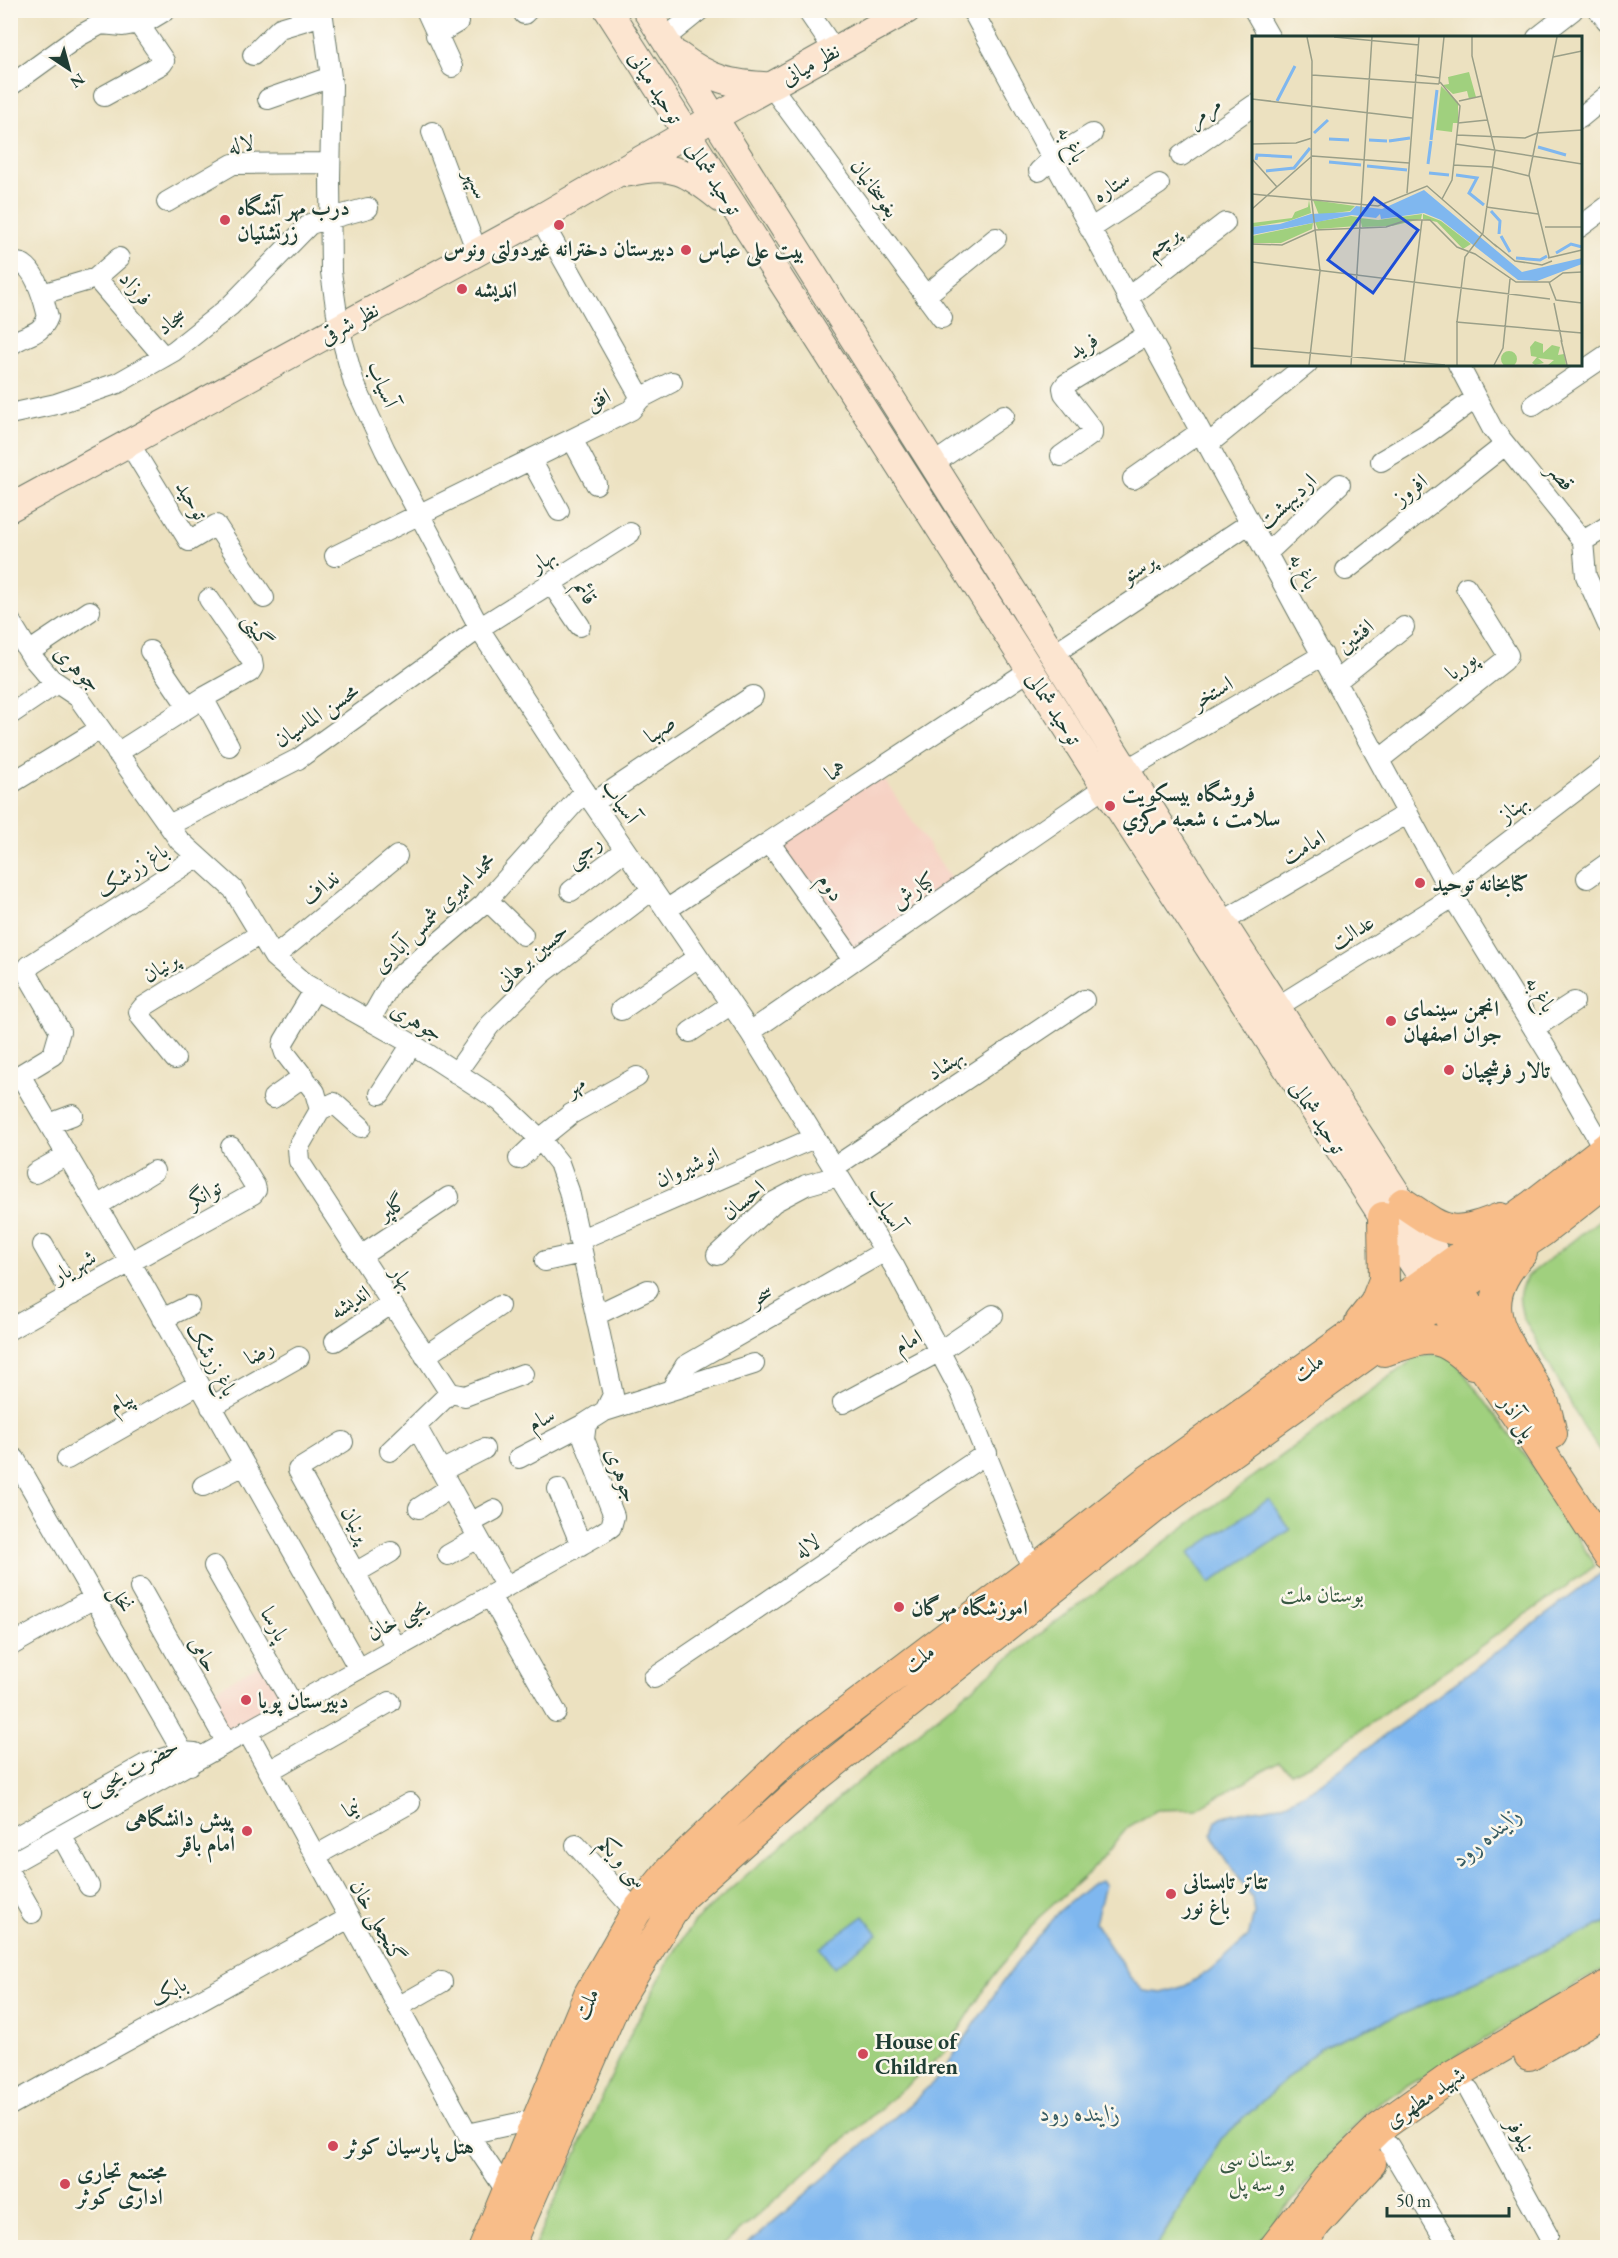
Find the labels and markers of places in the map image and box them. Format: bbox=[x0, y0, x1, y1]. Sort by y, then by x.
place label: درب مهر آتشگاه زرتشتیان bbox=[237, 193, 350, 247]
marker: درب مهر آتشگاه زرتشتیان bbox=[218, 213, 232, 227]
marker: دبیرستان دخترانه غیردولتی ونوس bbox=[552, 218, 566, 232]
place label: دبیرستان دخترانه غیردولتی ونوس bbox=[443, 234, 675, 264]
place label: بیت علی عباس bbox=[698, 236, 804, 268]
marker: بیت علی عباس bbox=[679, 243, 693, 257]
place label: اندیشه bbox=[474, 275, 517, 304]
marker: اندیشه bbox=[455, 282, 469, 296]
place label: فروشگاه بيسكويت سلامت ، شعبه مركزي bbox=[1122, 779, 1280, 837]
marker: فروشگاه بيسكويت سلامت ، شعبه مركزي bbox=[1103, 799, 1117, 813]
place label: کتابخانه توحید bbox=[1432, 869, 1528, 898]
marker: کتابخانه توحید bbox=[1413, 876, 1427, 890]
place label: انجمن سینمای جوان اصفهان bbox=[1403, 994, 1502, 1048]
marker: انجمن سینمای جوان اصفهان bbox=[1384, 1014, 1398, 1028]
place label: تالار فرشچیان bbox=[1461, 1056, 1550, 1086]
marker: تالار فرشچیان bbox=[1442, 1063, 1456, 1077]
place label: اموزشگاه مهرگان bbox=[911, 1593, 1028, 1623]
marker: اموزشگاه مهرگان bbox=[892, 1600, 906, 1614]
place label: دبیرستان پویا bbox=[258, 1686, 349, 1717]
marker: دبیرستان پویا bbox=[239, 1693, 253, 1707]
place label: پیش دانشگاهی امام باقر bbox=[124, 1804, 235, 1863]
marker: پیش دانشگاهی امام باقر bbox=[240, 1824, 254, 1838]
place label: تئاتر تابستانی باغ نور bbox=[1180, 1867, 1269, 1925]
marker: تئاتر تابستانی باغ نور bbox=[1164, 1887, 1178, 1901]
place label: House of Children bbox=[875, 2027, 960, 2081]
marker: House of Children bbox=[856, 2047, 870, 2061]
place label: هتل پارسیان کوثر bbox=[343, 2132, 474, 2163]
marker: هتل پارسیان کوثر bbox=[326, 2139, 340, 2153]
place label: مجتمع تجاری اداری کوثر bbox=[75, 2157, 167, 2211]
marker: مجتمع تجاری اداری کوثر bbox=[58, 2177, 72, 2191]

